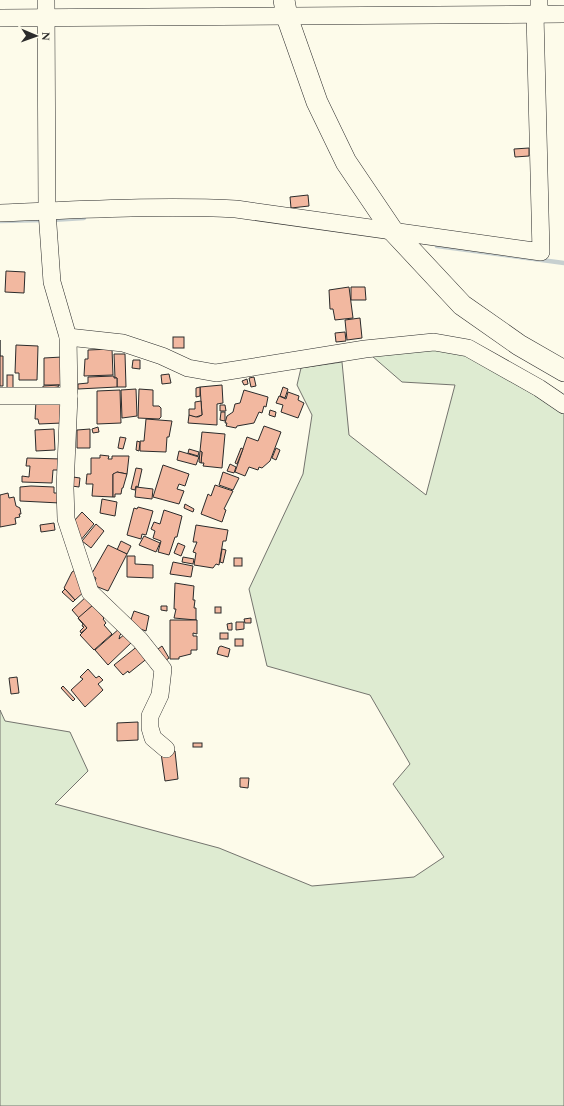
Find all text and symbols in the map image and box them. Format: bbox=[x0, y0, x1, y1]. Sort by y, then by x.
north arrow bbox=[16, 16, 56, 56]
text: N bbox=[37, 32, 54, 41]

